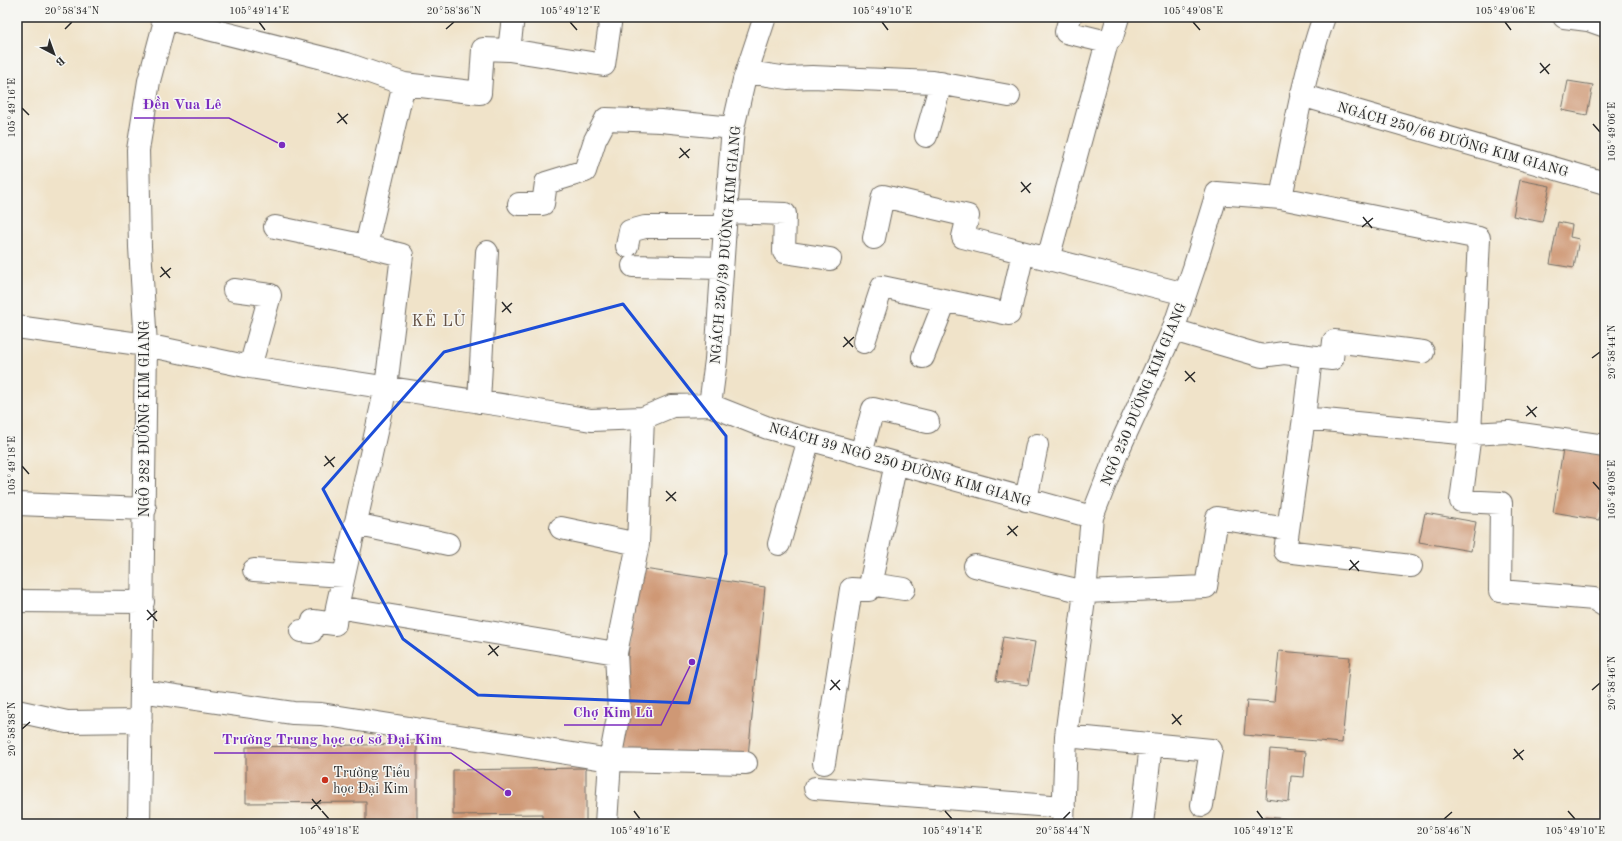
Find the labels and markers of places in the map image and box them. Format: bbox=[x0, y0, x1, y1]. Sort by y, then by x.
callout: Đền Vua Lê bbox=[134, 91, 229, 118]
callout: Chợ Kim Lũ bbox=[564, 698, 661, 725]
callout: Trường Trung học cơ sở Đại Kim bbox=[214, 726, 451, 753]
place label: Trường Tiểu học Đại Kim bbox=[333, 764, 410, 796]
marker: Trường Tiểu học Đại Kim bbox=[320, 775, 330, 785]

